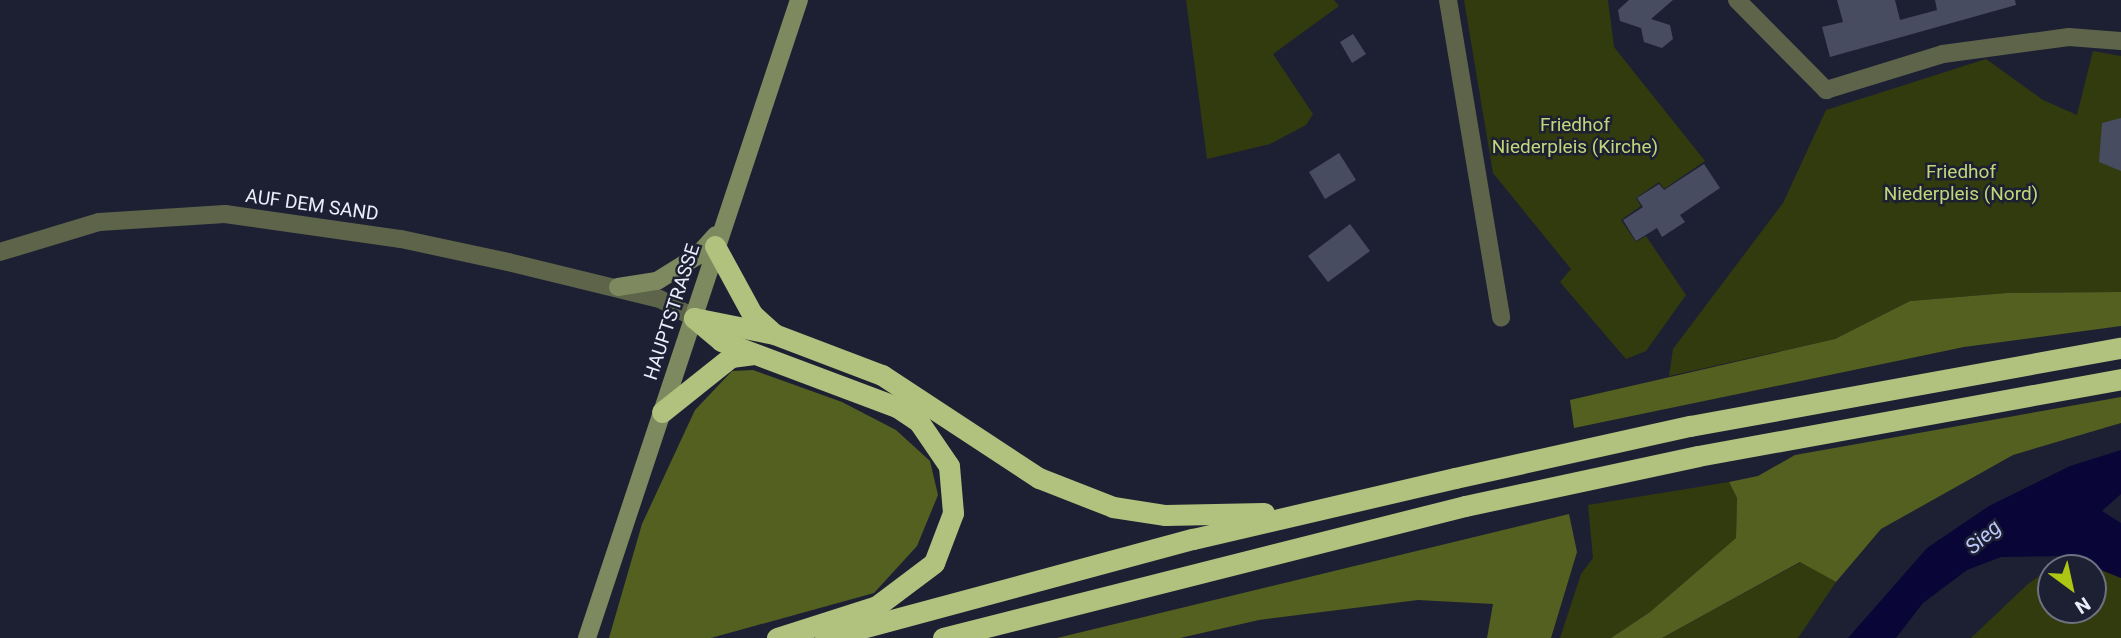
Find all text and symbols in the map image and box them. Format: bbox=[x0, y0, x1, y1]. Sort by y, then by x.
park label: Friedhof Niederpleis (Kirche) bbox=[1492, 114, 1658, 158]
park label: Friedhof Niederpleis (Nord) bbox=[1884, 161, 2038, 205]
street label: AUF DEM SAND bbox=[244, 184, 380, 226]
street label: HAUPTSTRASSE bbox=[639, 241, 705, 383]
water label: Sieg bbox=[1960, 514, 2006, 560]
north arrow bbox=[2037, 554, 2107, 624]
text: N bbox=[2071, 592, 2095, 619]

